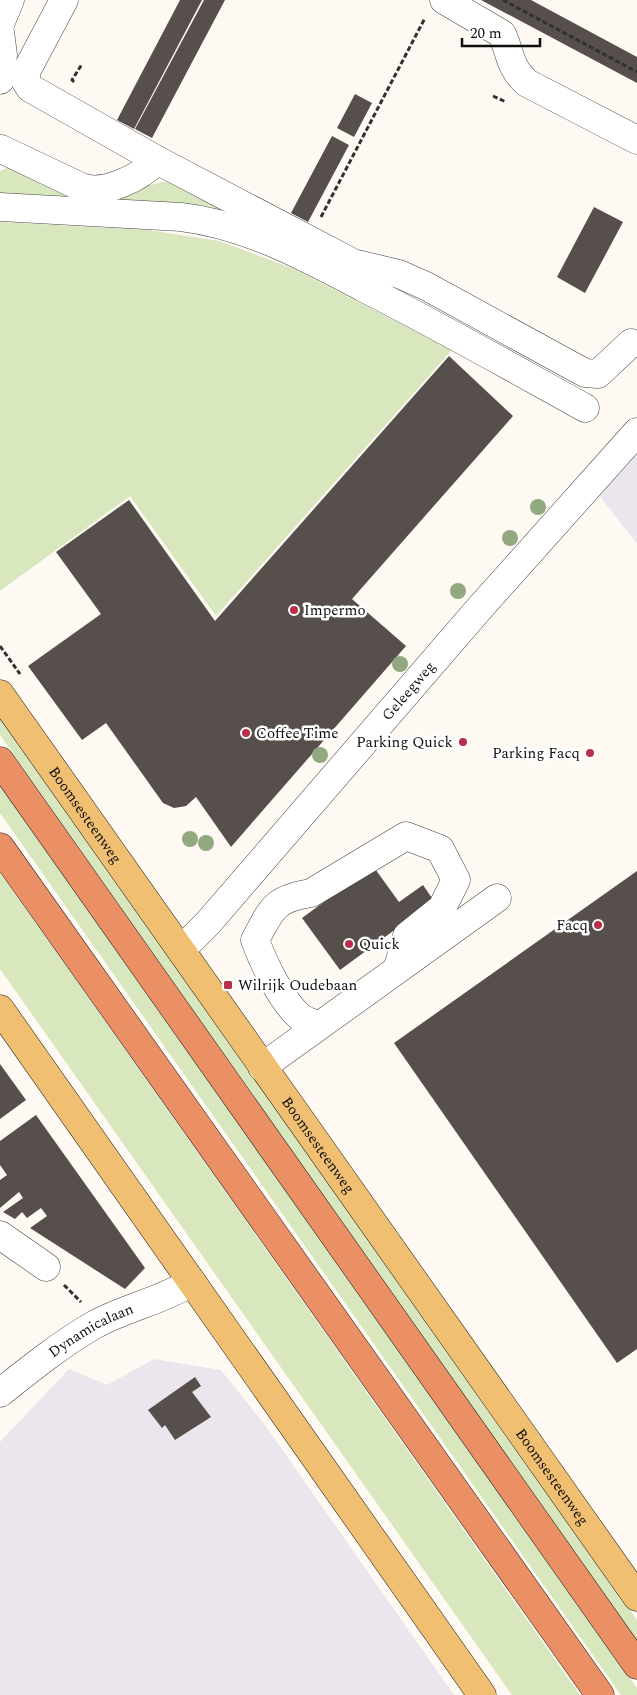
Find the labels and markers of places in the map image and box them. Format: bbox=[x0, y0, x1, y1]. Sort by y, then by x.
place label: Impermo bbox=[304, 599, 366, 622]
marker: Impermo bbox=[288, 604, 300, 616]
place label: Coffee Time bbox=[256, 722, 339, 745]
marker: Coffee Time bbox=[240, 727, 252, 739]
place label: Parking Quick bbox=[356, 731, 453, 754]
marker: Parking Quick bbox=[457, 736, 469, 748]
place label: Parking Facq bbox=[492, 742, 580, 765]
marker: Parking Facq bbox=[584, 747, 596, 759]
place label: Facq bbox=[556, 914, 588, 937]
marker: Facq bbox=[592, 919, 604, 931]
place label: Quick bbox=[359, 933, 400, 956]
marker: Quick bbox=[343, 938, 355, 950]
place label: Wilrijk Oudebaan bbox=[238, 974, 357, 997]
marker: Wilrijk Oudebaan bbox=[222, 979, 234, 991]

